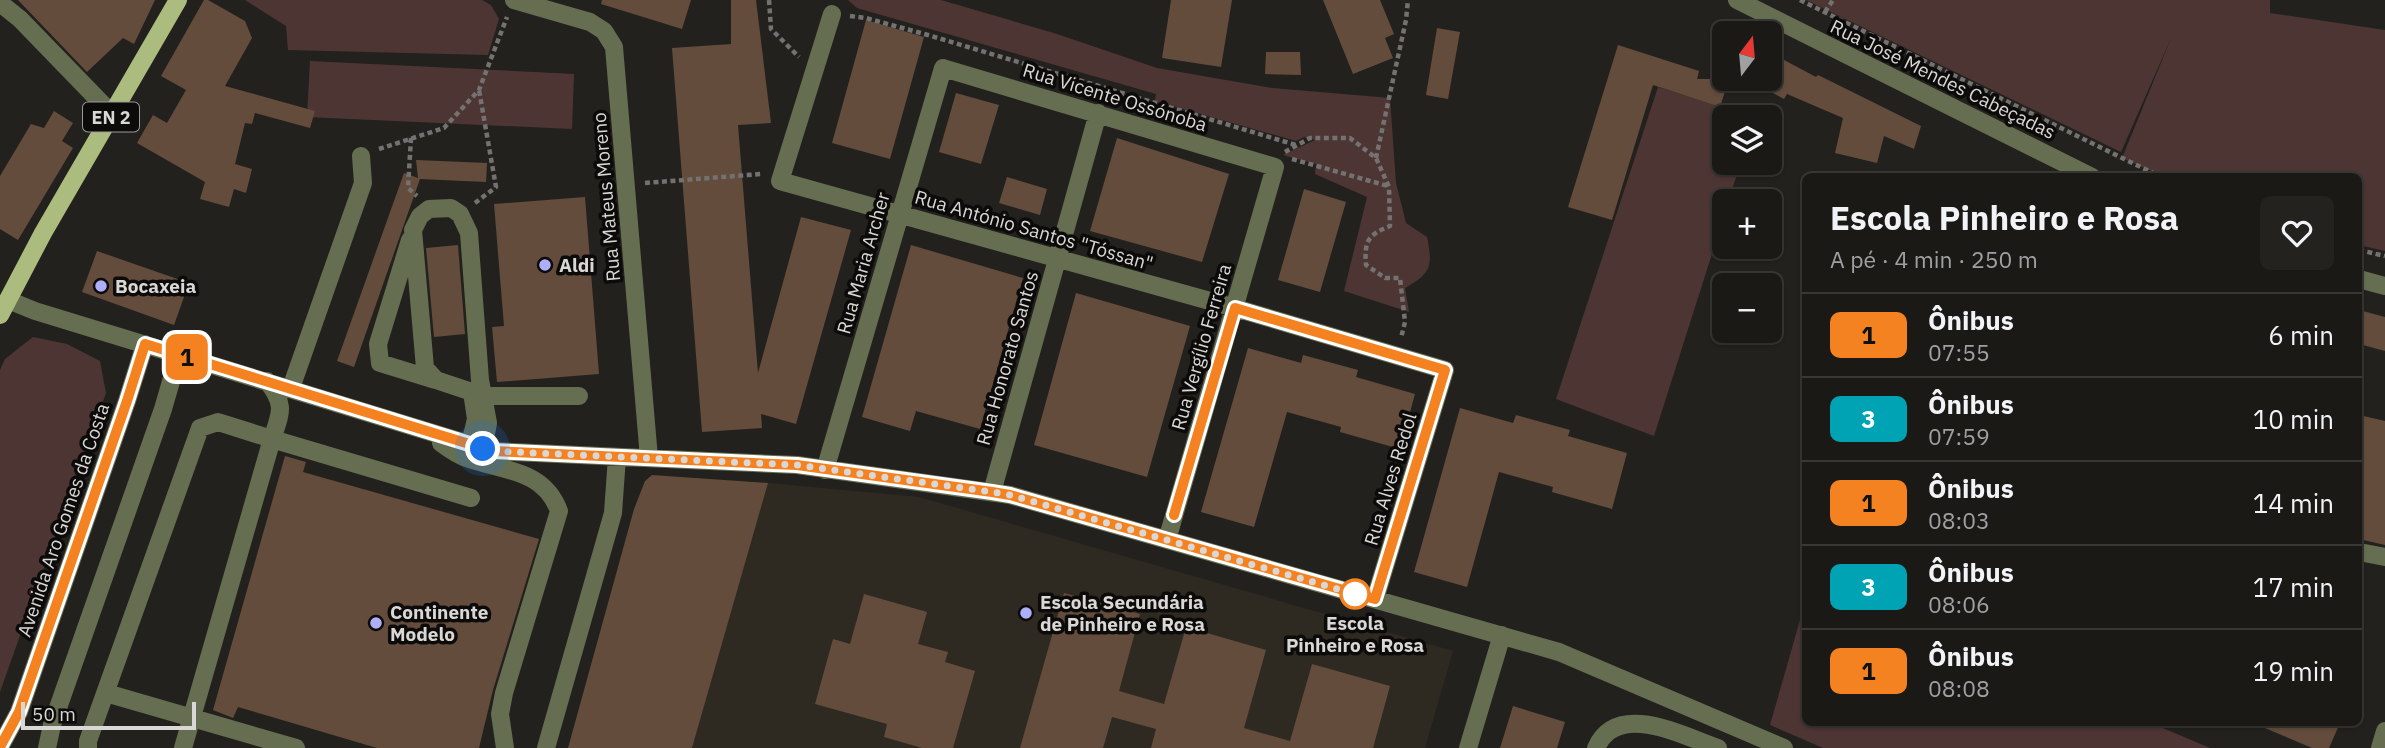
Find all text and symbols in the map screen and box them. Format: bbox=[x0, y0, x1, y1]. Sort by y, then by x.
street label: Rua José Mendes Cabeçadas bbox=[1827, 14, 2059, 144]
north arrow bbox=[1712, 21, 1782, 91]
map controls bbox=[1712, 21, 1782, 343]
street label: Rua Vicente Ossónoba bbox=[1020, 58, 1210, 136]
road number: EN 2 bbox=[83, 103, 139, 132]
button: layers bbox=[1712, 105, 1782, 175]
street label: Rua Mateus Moreno bbox=[587, 112, 625, 282]
street label: Rua António Santos "Tóssan" bbox=[912, 184, 1156, 276]
street label: Rua Maria Archer bbox=[831, 189, 895, 337]
button: + bbox=[1712, 189, 1782, 259]
text: Escola Pinheiro e Rosa bbox=[1830, 196, 2179, 239]
button: heart bbox=[2260, 196, 2334, 270]
text: A pé · 4 min · 250 m bbox=[1830, 244, 2038, 274]
place label: Aldi bbox=[559, 253, 595, 277]
marker: Aldi bbox=[537, 257, 553, 273]
street label: Rua Vergílio Ferreira bbox=[1166, 261, 1236, 433]
street label: Rua Honorato Santos bbox=[971, 268, 1043, 448]
button: − bbox=[1712, 273, 1782, 343]
place label: Bocaxeia bbox=[115, 274, 196, 298]
marker: Bocaxeia bbox=[93, 278, 109, 294]
text: Ônibus bbox=[1928, 303, 2014, 337]
text: 6 min bbox=[2268, 318, 2334, 352]
text: 1 bbox=[1861, 319, 1876, 351]
line badge: 1 bbox=[164, 334, 210, 380]
text: 07:55 bbox=[1928, 337, 1990, 367]
text: 1 bbox=[180, 341, 194, 373]
text: Ônibus bbox=[1928, 387, 2014, 421]
street label: Avenida Aro Gomes da Costa bbox=[12, 400, 114, 640]
text: 10 min bbox=[2253, 402, 2334, 436]
text: 3 bbox=[1861, 403, 1876, 435]
street label: Rua Alves Redol bbox=[1358, 410, 1422, 548]
text: 07:59 bbox=[1928, 421, 1990, 451]
your location bbox=[465, 431, 500, 466]
text: Ônibus bbox=[1928, 471, 2014, 505]
text: 14 min bbox=[2253, 486, 2334, 520]
text: 1 bbox=[1861, 487, 1876, 519]
text: 08:03 bbox=[1928, 505, 1990, 535]
text: Ônibus bbox=[1928, 555, 2014, 589]
text: 17 min bbox=[2253, 570, 2334, 604]
text: 3 bbox=[1861, 571, 1876, 603]
marker: Escola Pinheiro e Rosa bbox=[1340, 579, 1370, 609]
text: 08:06 bbox=[1928, 589, 1990, 619]
place label: Escola Secundária de Pinheiro e Rosa bbox=[1040, 590, 1205, 636]
place label: Continente Modelo bbox=[390, 600, 488, 646]
marker: Escola Secundária de Pinheiro e Rosa bbox=[1018, 605, 1034, 621]
place label: Escola Pinheiro e Rosa bbox=[1286, 611, 1424, 657]
marker: Continente Modelo bbox=[368, 615, 384, 631]
text: Ônibus bbox=[1928, 639, 2014, 673]
text: 19 min bbox=[2253, 654, 2334, 688]
text: 1 bbox=[1861, 655, 1876, 687]
text: 08:08 bbox=[1928, 673, 1990, 703]
scale bar bbox=[21, 699, 196, 731]
text: 50 m bbox=[32, 702, 76, 726]

